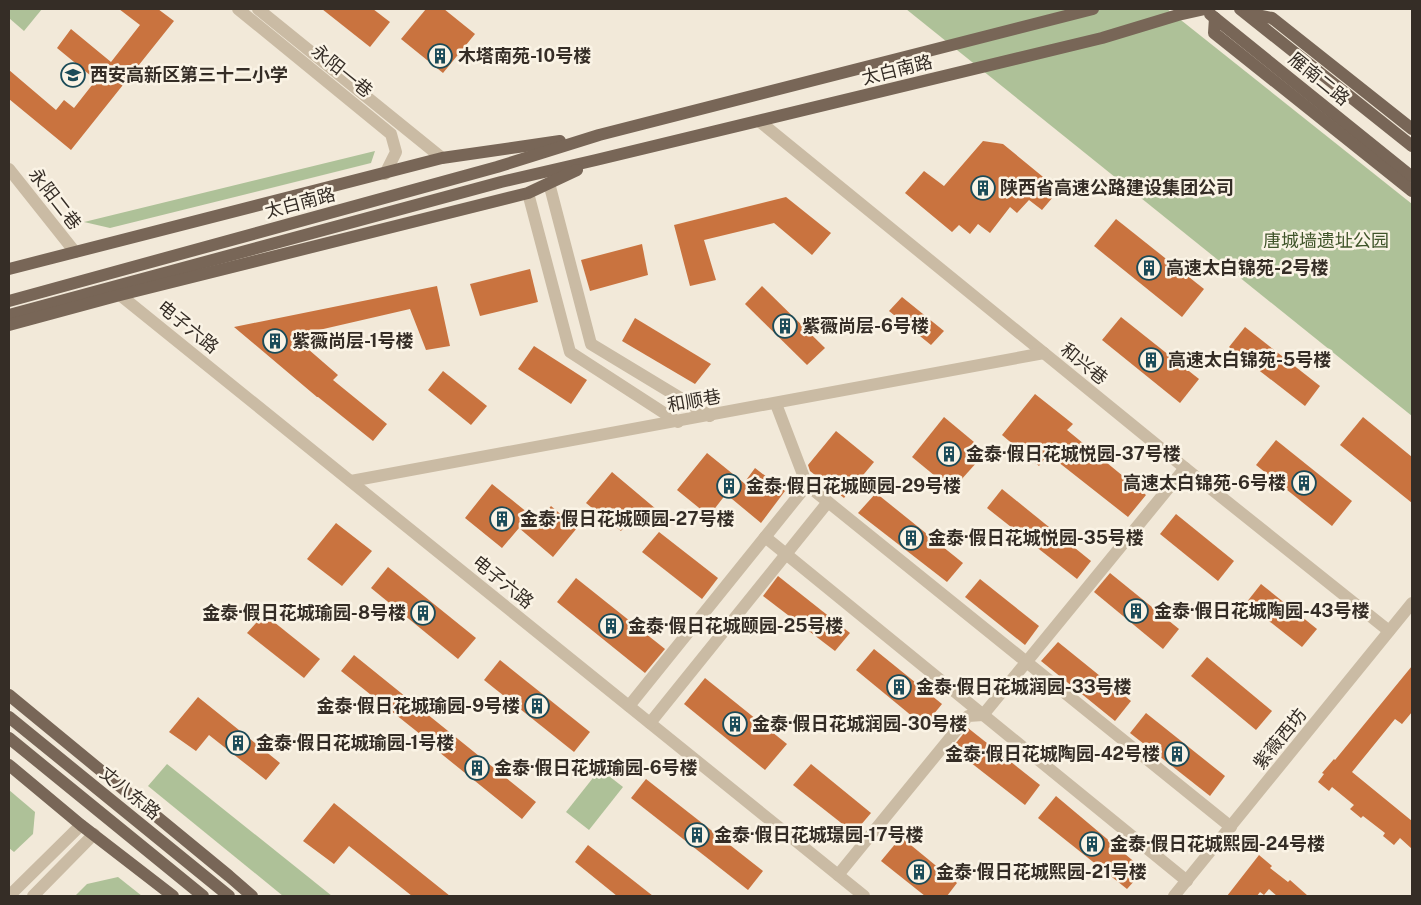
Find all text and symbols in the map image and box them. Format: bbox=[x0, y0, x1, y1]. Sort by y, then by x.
street label: 永阳一巷 bbox=[308, 40, 377, 101]
building icon: 木塔南苑-10号楼 bbox=[427, 43, 453, 69]
place label: 木塔南苑-10号楼 bbox=[458, 45, 591, 66]
street label: 雁南二路 bbox=[1285, 48, 1354, 109]
street label: 太白南路 bbox=[859, 51, 934, 88]
school or university icon: 西安高新区第三十二小学 bbox=[60, 62, 86, 88]
place label: 西安高新区第三十二小学 bbox=[90, 64, 288, 85]
street label: 永阳二巷 bbox=[25, 164, 86, 234]
building icon: 陕西省高速公路建设集团公司 bbox=[970, 175, 996, 201]
place label: 陕西省高速公路建设集团公司 bbox=[1000, 177, 1234, 198]
street label: 太白南路 bbox=[262, 183, 337, 222]
park label: 唐城墙遗址公园 bbox=[1263, 230, 1389, 251]
building icon: 高速太白锦苑-2号楼 bbox=[1136, 255, 1162, 281]
place label: 高速太白锦苑-2号楼 bbox=[1166, 257, 1329, 278]
street label: 电子六路 bbox=[154, 296, 223, 357]
building icon: 紫薇尚层-6号楼 bbox=[772, 313, 798, 339]
place label: 紫薇尚层-6号楼 bbox=[802, 315, 929, 336]
building icon: 紫薇尚层-1号楼 bbox=[262, 328, 288, 354]
place label: 紫薇尚层-1号楼 bbox=[292, 330, 414, 351]
street label: 和兴巷 bbox=[1057, 338, 1112, 389]
building icon: 高速太白锦苑-5号楼 bbox=[1138, 347, 1164, 373]
place label: 高速太白锦苑-5号楼 bbox=[1168, 349, 1331, 370]
street label: 和顺巷 bbox=[666, 385, 722, 416]
building icon: 金泰·假日花城悦园-37号楼 bbox=[936, 441, 962, 467]
place label: 金泰·假日花城悦园-37号楼 bbox=[966, 443, 1181, 464]
building icon: 高速太白锦苑-6号楼 bbox=[1291, 470, 1317, 496]
place label: 高速太白锦苑-6号楼 bbox=[1123, 472, 1286, 493]
building icon: 金泰·假日花城颐园-29号楼 bbox=[716, 473, 742, 499]
place label: 金泰·假日花城颐园-29号楼 bbox=[746, 475, 961, 496]
building icon: 金泰·假日花城颐园-27号楼 bbox=[489, 506, 515, 532]
place label: 金泰·假日花城颐园-27号楼 bbox=[520, 508, 734, 529]
building icon: 金泰·假日花城悦园-35号楼 bbox=[898, 525, 924, 551]
place label: 金泰·假日花城悦园-35号楼 bbox=[928, 527, 1144, 548]
street label: 电子六路 bbox=[469, 551, 538, 612]
building icon: 金泰·假日花城陶园-43号楼 bbox=[1123, 598, 1149, 624]
building icon: 金泰·假日花城瑜园-8号楼 bbox=[410, 600, 436, 626]
place label: 金泰·假日花城陶园-43号楼 bbox=[1154, 600, 1370, 621]
place label: 金泰·假日花城瑜园-8号楼 bbox=[202, 602, 406, 623]
building icon: 金泰·假日花城颐园-25号楼 bbox=[598, 613, 624, 639]
place label: 金泰·假日花城颐园-25号楼 bbox=[628, 615, 843, 636]
building icon: 金泰·假日花城润园-33号楼 bbox=[886, 674, 912, 700]
place label: 金泰·假日花城润园-33号楼 bbox=[916, 676, 1132, 697]
building icon: 金泰·假日花城瑜园-9号楼 bbox=[524, 693, 550, 719]
place label: 金泰·假日花城瑜园-9号楼 bbox=[316, 695, 520, 716]
street label: 紫薇西坊 bbox=[1249, 704, 1310, 773]
building icon: 金泰·假日花城润园-30号楼 bbox=[722, 711, 748, 737]
place label: 金泰·假日花城润园-30号楼 bbox=[752, 713, 967, 734]
building icon: 金泰·假日花城瑜园-1号楼 bbox=[225, 730, 251, 756]
place label: 金泰·假日花城瑜园-1号楼 bbox=[256, 732, 454, 753]
building icon: 金泰·假日花城陶园-42号楼 bbox=[1164, 741, 1190, 767]
place label: 金泰·假日花城陶园-42号楼 bbox=[945, 743, 1160, 764]
building icon: 金泰·假日花城瑜园-6号楼 bbox=[464, 755, 490, 781]
place label: 金泰·假日花城瑜园-6号楼 bbox=[494, 757, 698, 778]
street label: 丈八东路 bbox=[96, 762, 165, 823]
building icon: 金泰·假日花城璟园-17号楼 bbox=[684, 822, 710, 848]
place label: 金泰·假日花城璟园-17号楼 bbox=[714, 824, 923, 845]
building icon: 金泰·假日花城熙园-24号楼 bbox=[1079, 831, 1105, 857]
place label: 金泰·假日花城熙园-24号楼 bbox=[1110, 833, 1325, 854]
building icon: 金泰·假日花城熙园-21号楼 bbox=[906, 859, 932, 885]
place label: 金泰·假日花城熙园-21号楼 bbox=[936, 861, 1147, 882]

